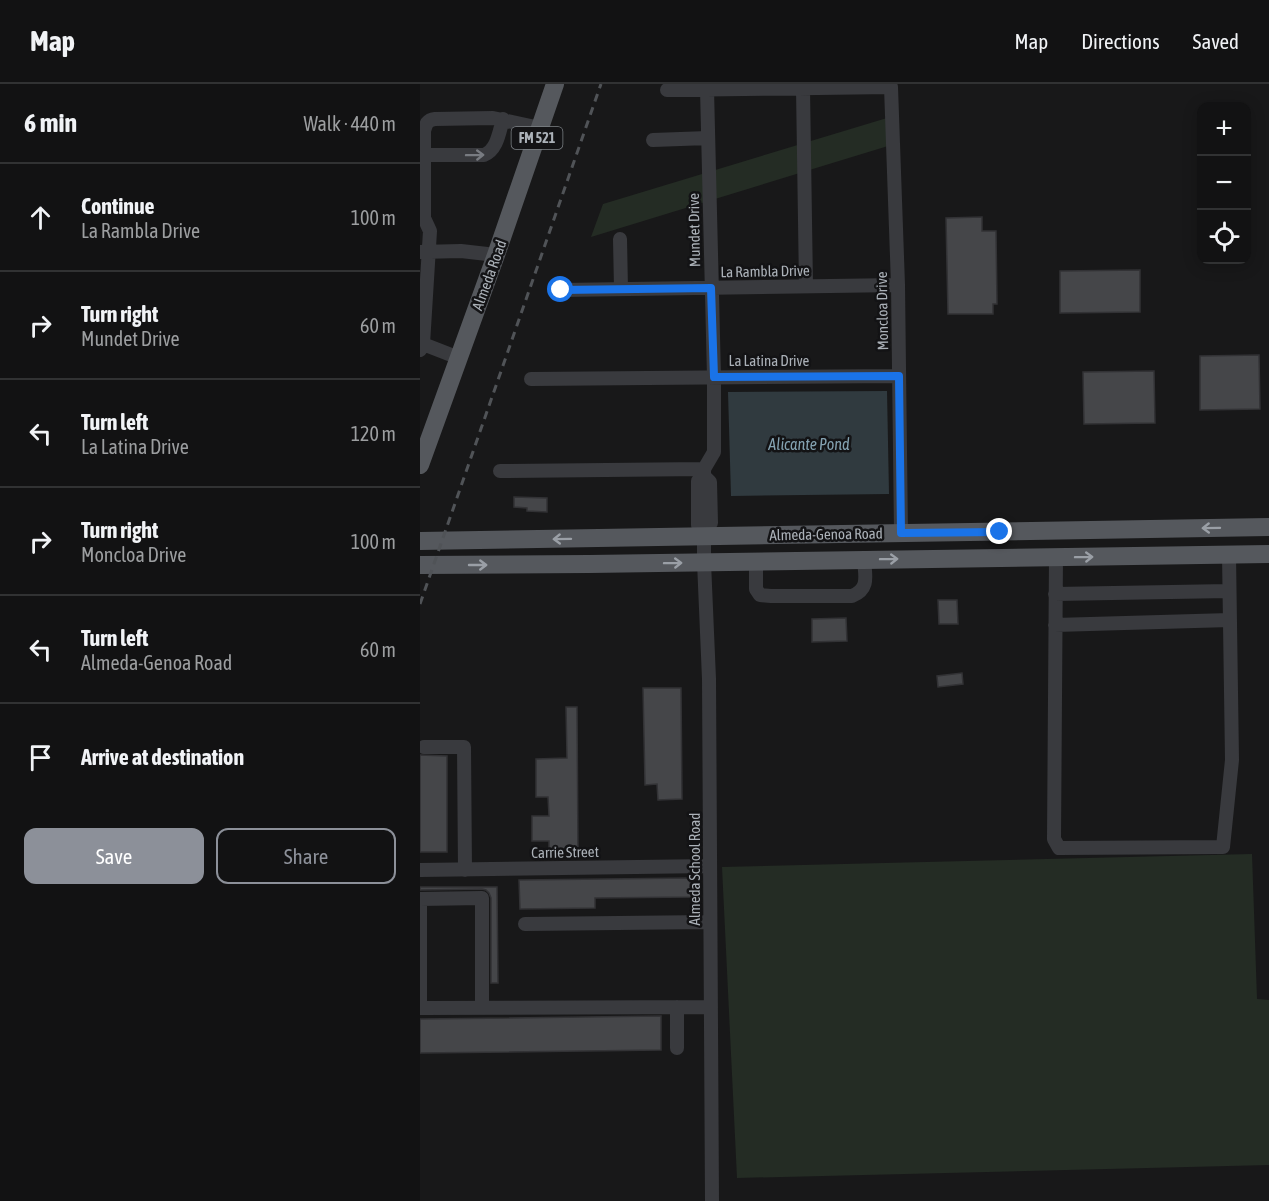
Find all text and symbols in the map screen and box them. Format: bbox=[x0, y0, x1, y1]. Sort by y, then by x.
text: Map bbox=[30, 25, 75, 57]
text: Map bbox=[1014, 29, 1048, 53]
text: Directions bbox=[1081, 29, 1160, 53]
text: Saved bbox=[1193, 29, 1239, 53]
map controls bbox=[1197, 102, 1251, 264]
button: + bbox=[1197, 102, 1251, 156]
text: 6 min bbox=[24, 108, 77, 138]
text: Walk · 440 m bbox=[304, 112, 396, 135]
road number: FM 521 bbox=[512, 127, 562, 149]
one-way arrow bbox=[465, 149, 485, 161]
button: − bbox=[1197, 156, 1251, 210]
text: Continue bbox=[81, 193, 155, 219]
street label: Mundet Drive bbox=[685, 193, 703, 267]
icon: ahead bbox=[24, 201, 57, 234]
text: 100 m bbox=[351, 206, 396, 229]
button: locate bbox=[1197, 210, 1251, 264]
text: La Rambla Drive bbox=[81, 219, 200, 242]
street label: Almeda Road bbox=[468, 237, 510, 313]
street label: La Rambla Drive bbox=[720, 262, 810, 280]
street label: Moncloa Drive bbox=[873, 271, 891, 351]
route start bbox=[547, 276, 573, 302]
text: Turn right bbox=[81, 301, 158, 327]
icon: right bbox=[24, 309, 57, 342]
text: 60 m bbox=[360, 314, 396, 337]
text: Mundet Drive bbox=[81, 327, 180, 350]
street label: La Latina Drive bbox=[729, 352, 810, 369]
text: Turn left bbox=[81, 409, 148, 435]
icon: left bbox=[24, 417, 57, 450]
text: 120 m bbox=[351, 422, 396, 445]
text: La Latina Drive bbox=[81, 435, 189, 458]
water label: Alicante Pond bbox=[767, 435, 850, 453]
text: Turn right bbox=[81, 517, 158, 543]
route end bbox=[986, 518, 1012, 544]
one-way arrow bbox=[1201, 522, 1221, 534]
icon: right bbox=[24, 525, 57, 558]
street label: Almeda-Genoa Road bbox=[769, 525, 883, 543]
text: 100 m bbox=[351, 530, 396, 553]
one-way arrow bbox=[553, 533, 573, 545]
text: Moncloa Drive bbox=[81, 543, 186, 566]
one-way arrow bbox=[1074, 551, 1094, 562]
one-way arrow bbox=[879, 554, 899, 565]
one-way arrow bbox=[663, 557, 683, 569]
one-way arrow bbox=[468, 559, 488, 571]
text: Turn left bbox=[81, 625, 148, 651]
icon: left bbox=[24, 633, 57, 666]
text: 60 m bbox=[360, 638, 396, 661]
text: Almeda-Genoa Road bbox=[81, 651, 232, 674]
icon: arrive bbox=[24, 741, 57, 774]
text: Arrive at destination bbox=[81, 744, 244, 770]
street label: Almeda School Road bbox=[686, 813, 703, 925]
button: Save bbox=[24, 828, 204, 884]
button: Share bbox=[216, 828, 396, 884]
street label: Carrie Street bbox=[531, 843, 599, 861]

